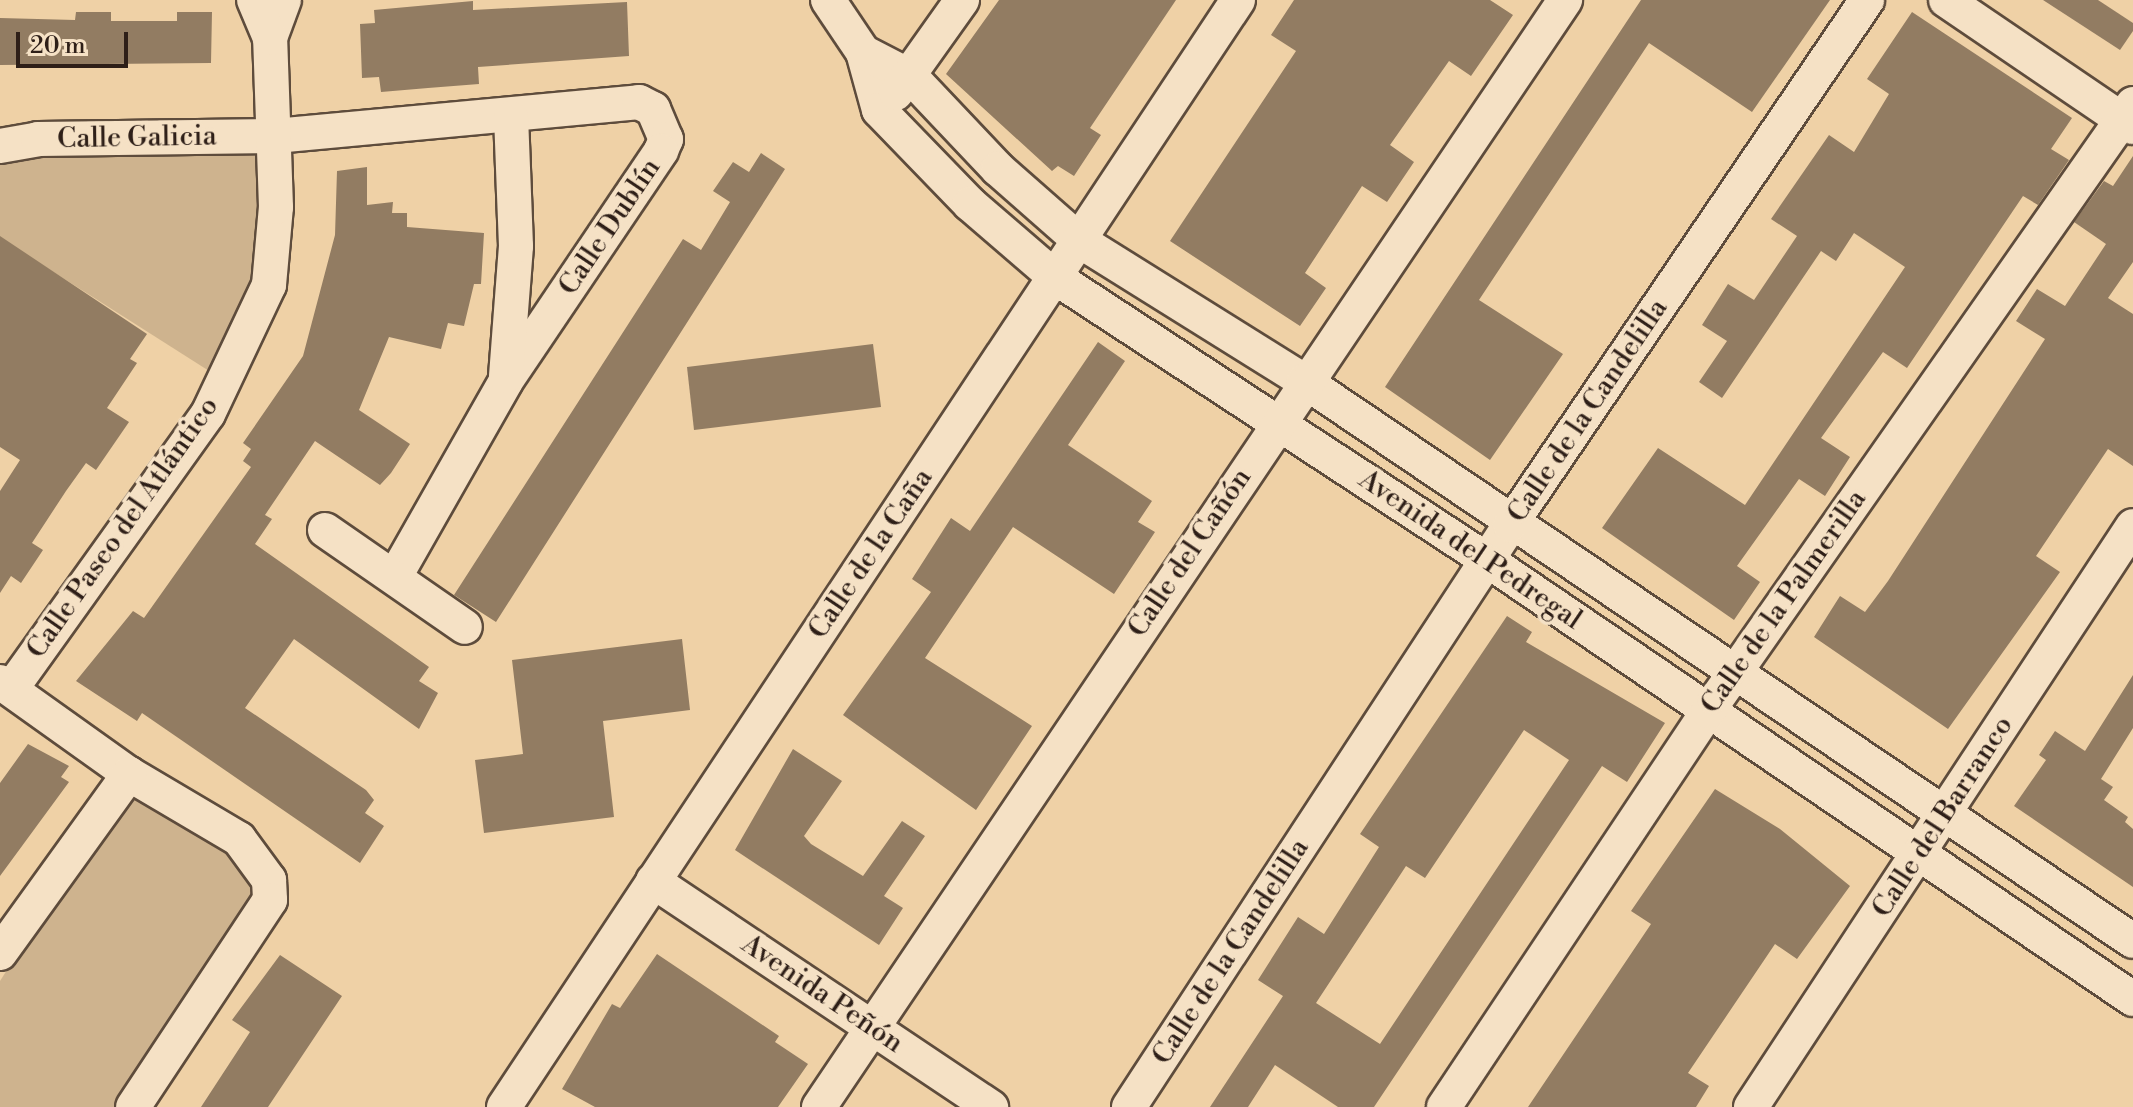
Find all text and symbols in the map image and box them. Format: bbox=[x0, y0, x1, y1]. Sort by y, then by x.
scale bar bbox=[20, 16, 132, 66]
text: 20 m bbox=[30, 31, 86, 61]
street label: Calle Galicia bbox=[57, 120, 217, 156]
street label: Calle Dublín bbox=[552, 152, 668, 302]
street label: Calle de la Candelilla bbox=[1501, 293, 1675, 529]
street label: Calle Paseo del Atlántico bbox=[20, 391, 226, 665]
street label: Calle de la Caña bbox=[802, 462, 940, 646]
street label: Calle del Cañón bbox=[1121, 462, 1259, 644]
street label: Avenida del Pedregal bbox=[1352, 463, 1588, 637]
street label: Calle de la Palmerilla bbox=[1694, 484, 1874, 720]
street label: Calle del Barranco bbox=[1865, 710, 2021, 924]
street label: Calle de la Candelilla bbox=[1145, 833, 1317, 1071]
street label: Avenida Peñón bbox=[735, 928, 909, 1060]

